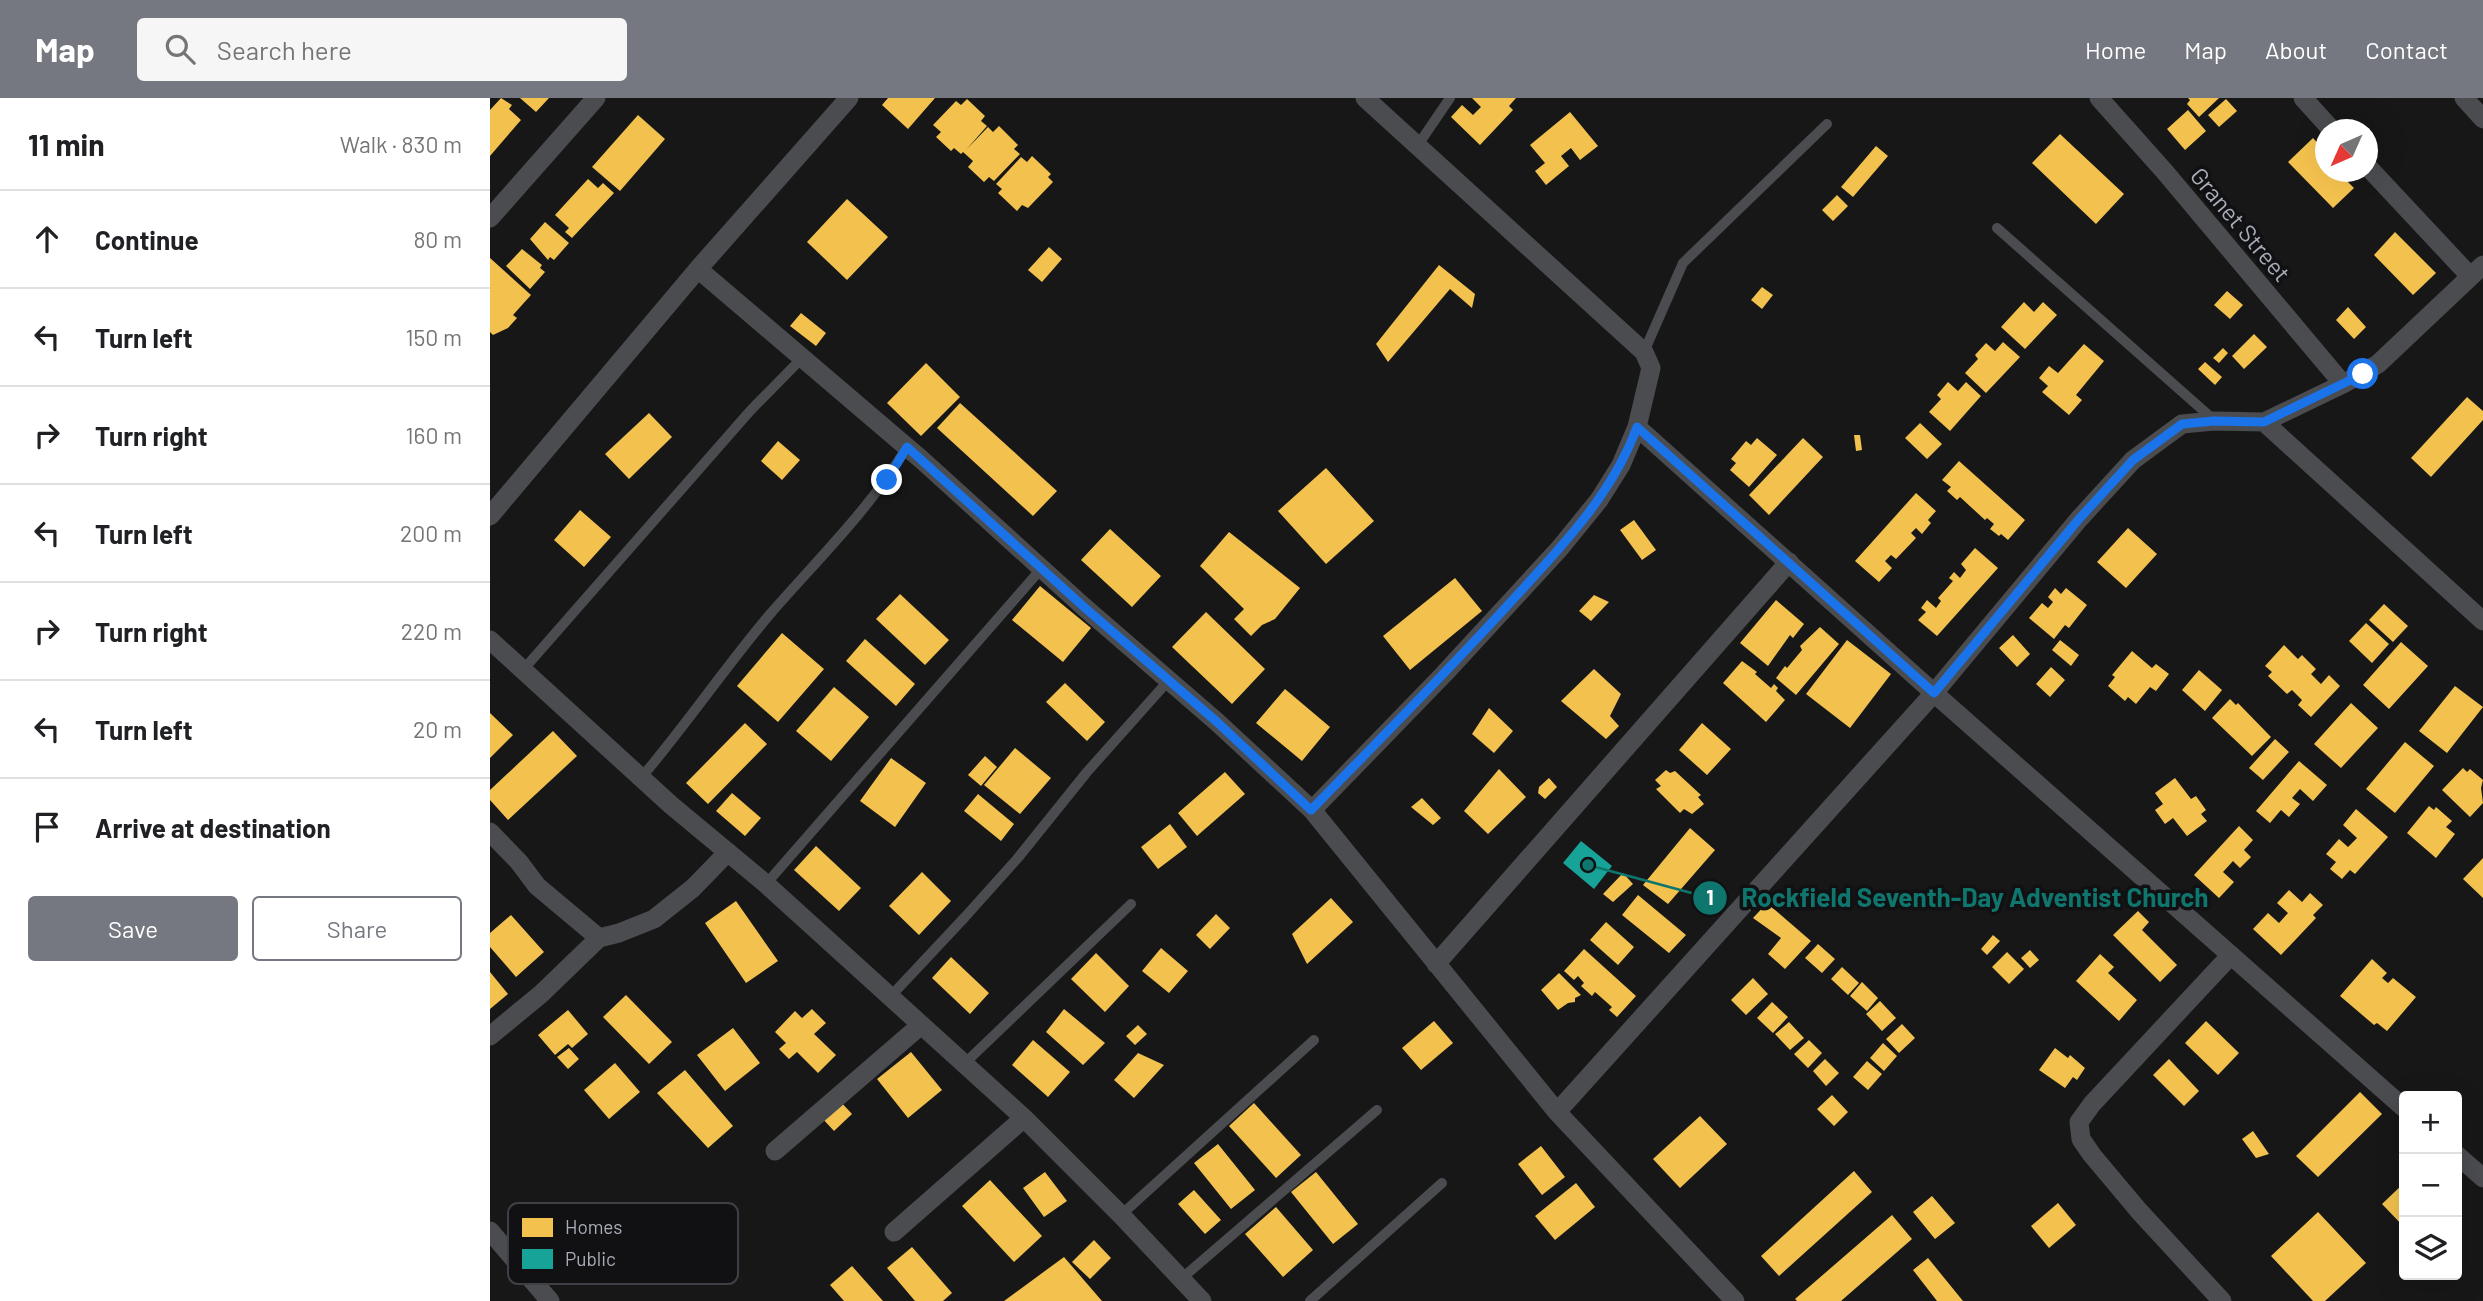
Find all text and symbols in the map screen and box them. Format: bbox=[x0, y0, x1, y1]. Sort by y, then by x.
search box bbox=[137, 18, 627, 81]
text: Map bbox=[35, 29, 95, 69]
icon: search bbox=[161, 30, 199, 68]
text: Search here bbox=[217, 34, 352, 65]
text: Home bbox=[2085, 35, 2146, 64]
text: Map bbox=[2184, 35, 2227, 64]
text: About bbox=[2265, 35, 2327, 64]
text: Contact bbox=[2365, 35, 2448, 64]
north arrow bbox=[2315, 119, 2378, 182]
text: 11 min bbox=[28, 126, 105, 162]
text: Walk · 830 m bbox=[340, 130, 462, 158]
street label: Granet Street bbox=[2185, 161, 2297, 287]
icon: ahead bbox=[28, 220, 66, 258]
text: Continue bbox=[95, 224, 199, 255]
text: 80 m bbox=[413, 225, 462, 253]
icon: left bbox=[28, 318, 66, 356]
text: Turn left bbox=[95, 322, 193, 353]
text: 150 m bbox=[406, 323, 462, 351]
route start bbox=[2347, 358, 2378, 389]
icon: right bbox=[28, 416, 66, 454]
text: Turn right bbox=[95, 420, 208, 451]
text: 160 m bbox=[405, 421, 462, 449]
route end bbox=[871, 464, 902, 495]
icon: left bbox=[28, 514, 66, 552]
text: Turn left bbox=[95, 518, 193, 549]
text: 200 m bbox=[400, 519, 462, 547]
icon: right bbox=[28, 612, 66, 650]
text: Turn right bbox=[95, 616, 208, 647]
text: 220 m bbox=[401, 617, 462, 645]
icon: left bbox=[28, 710, 66, 748]
text: Turn left bbox=[95, 714, 193, 745]
text: 20 m bbox=[413, 715, 462, 743]
icon: arrive bbox=[28, 808, 66, 846]
text: Arrive at destination bbox=[95, 812, 331, 843]
callout: Rockfield Seventh-Day Adventist Church bbox=[1693, 875, 2223, 922]
text: Rockfield Seventh-Day Adventist Church bbox=[1742, 881, 2208, 912]
text: 1 bbox=[1706, 884, 1714, 909]
button: Save bbox=[28, 896, 238, 961]
button: Share bbox=[252, 896, 462, 961]
map controls bbox=[2399, 1091, 2462, 1280]
button: + bbox=[2399, 1091, 2462, 1154]
button: − bbox=[2399, 1154, 2462, 1217]
legend bbox=[508, 1203, 738, 1284]
text: Homes bbox=[565, 1215, 622, 1238]
button: layers bbox=[2399, 1217, 2462, 1280]
text: Public bbox=[565, 1247, 616, 1270]

